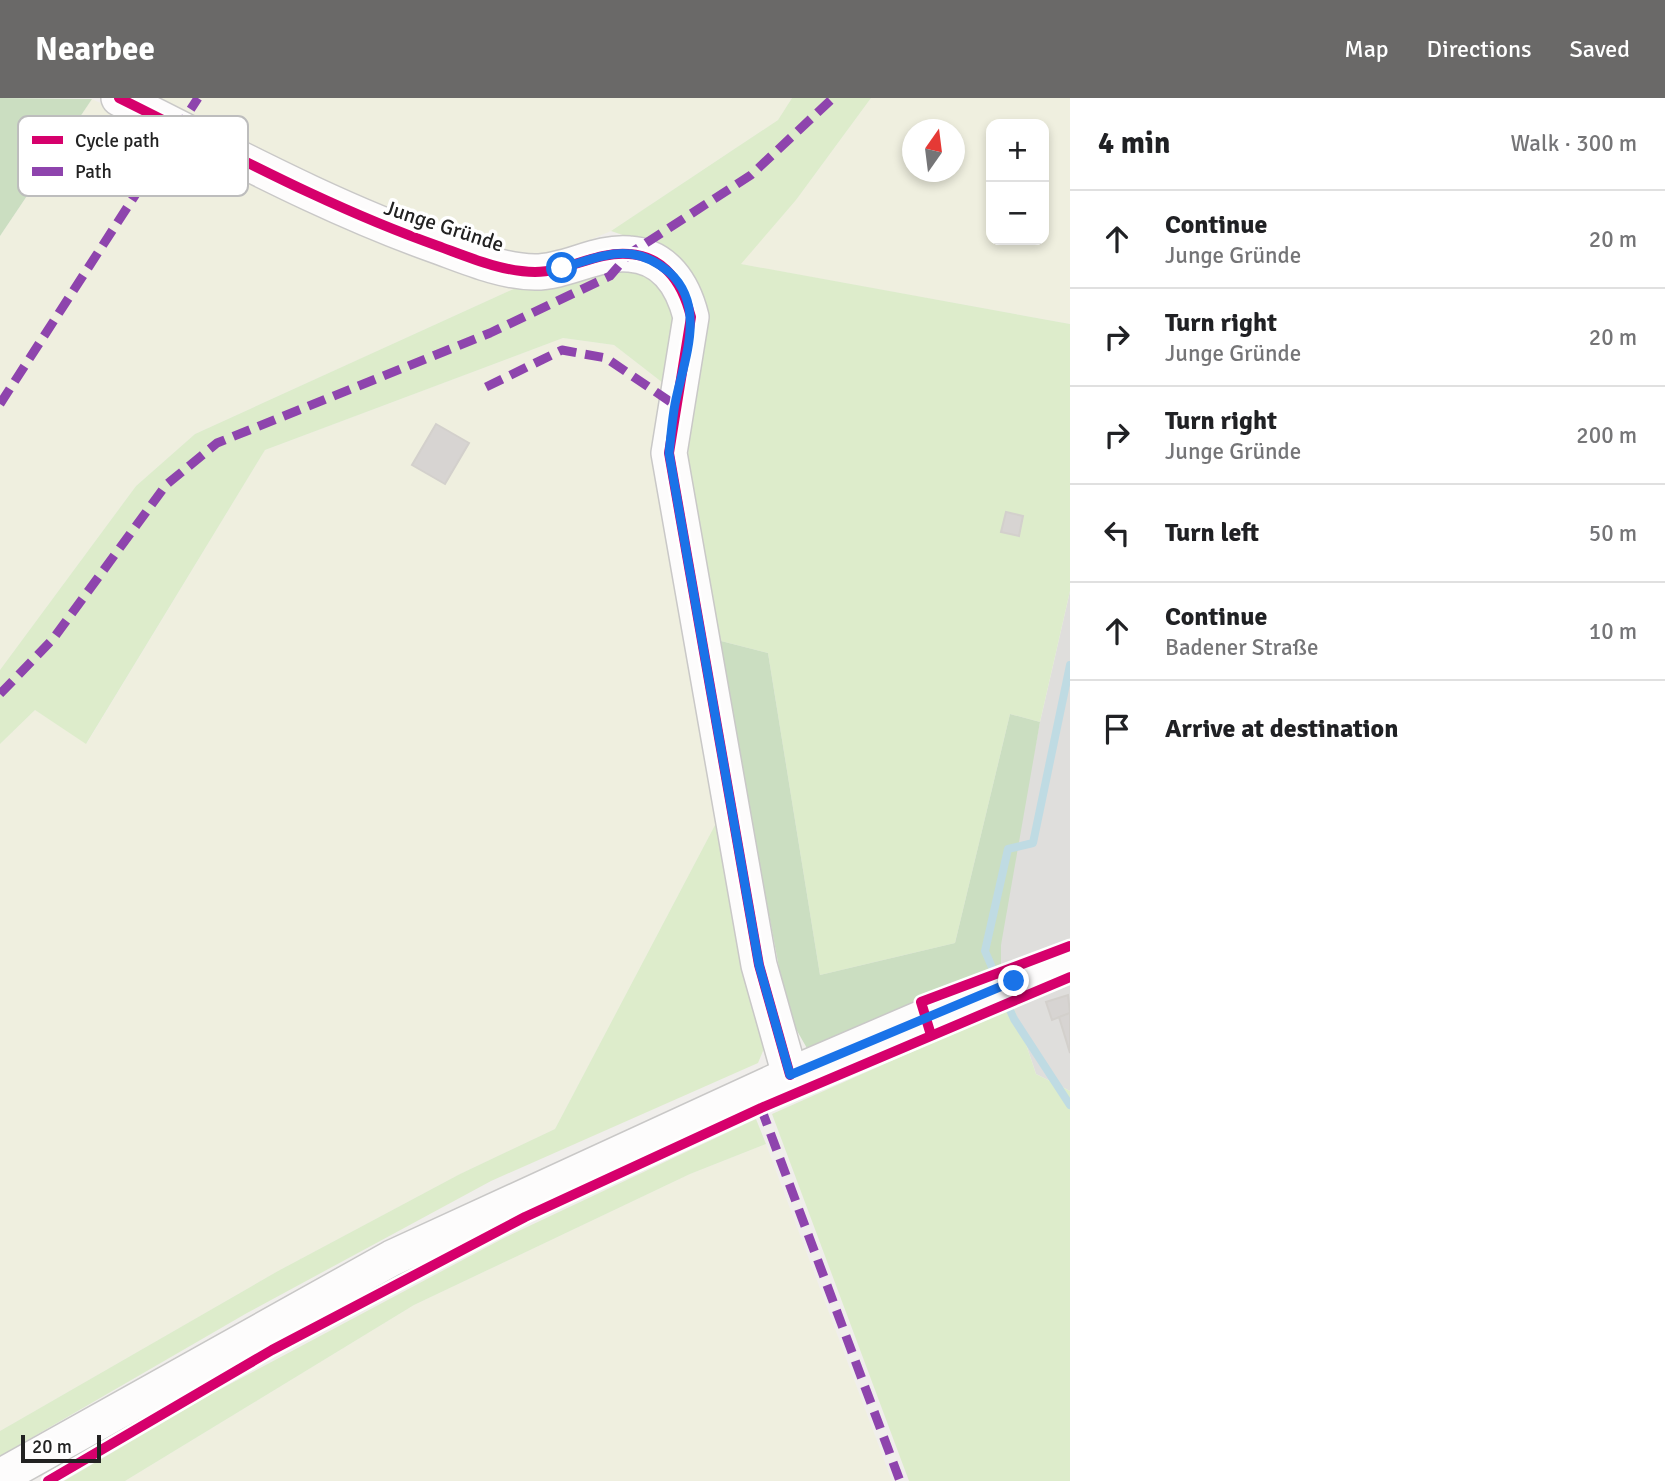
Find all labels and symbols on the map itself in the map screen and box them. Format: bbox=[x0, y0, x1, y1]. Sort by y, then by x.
legend bbox=[18, 116, 248, 196]
north arrow bbox=[902, 119, 965, 182]
text: Cycle path bbox=[75, 129, 160, 153]
text: Path bbox=[75, 160, 112, 184]
street label: Junge Gründe bbox=[381, 194, 507, 258]
route start bbox=[546, 252, 577, 283]
route end bbox=[998, 965, 1029, 996]
scale bar bbox=[21, 1432, 102, 1464]

